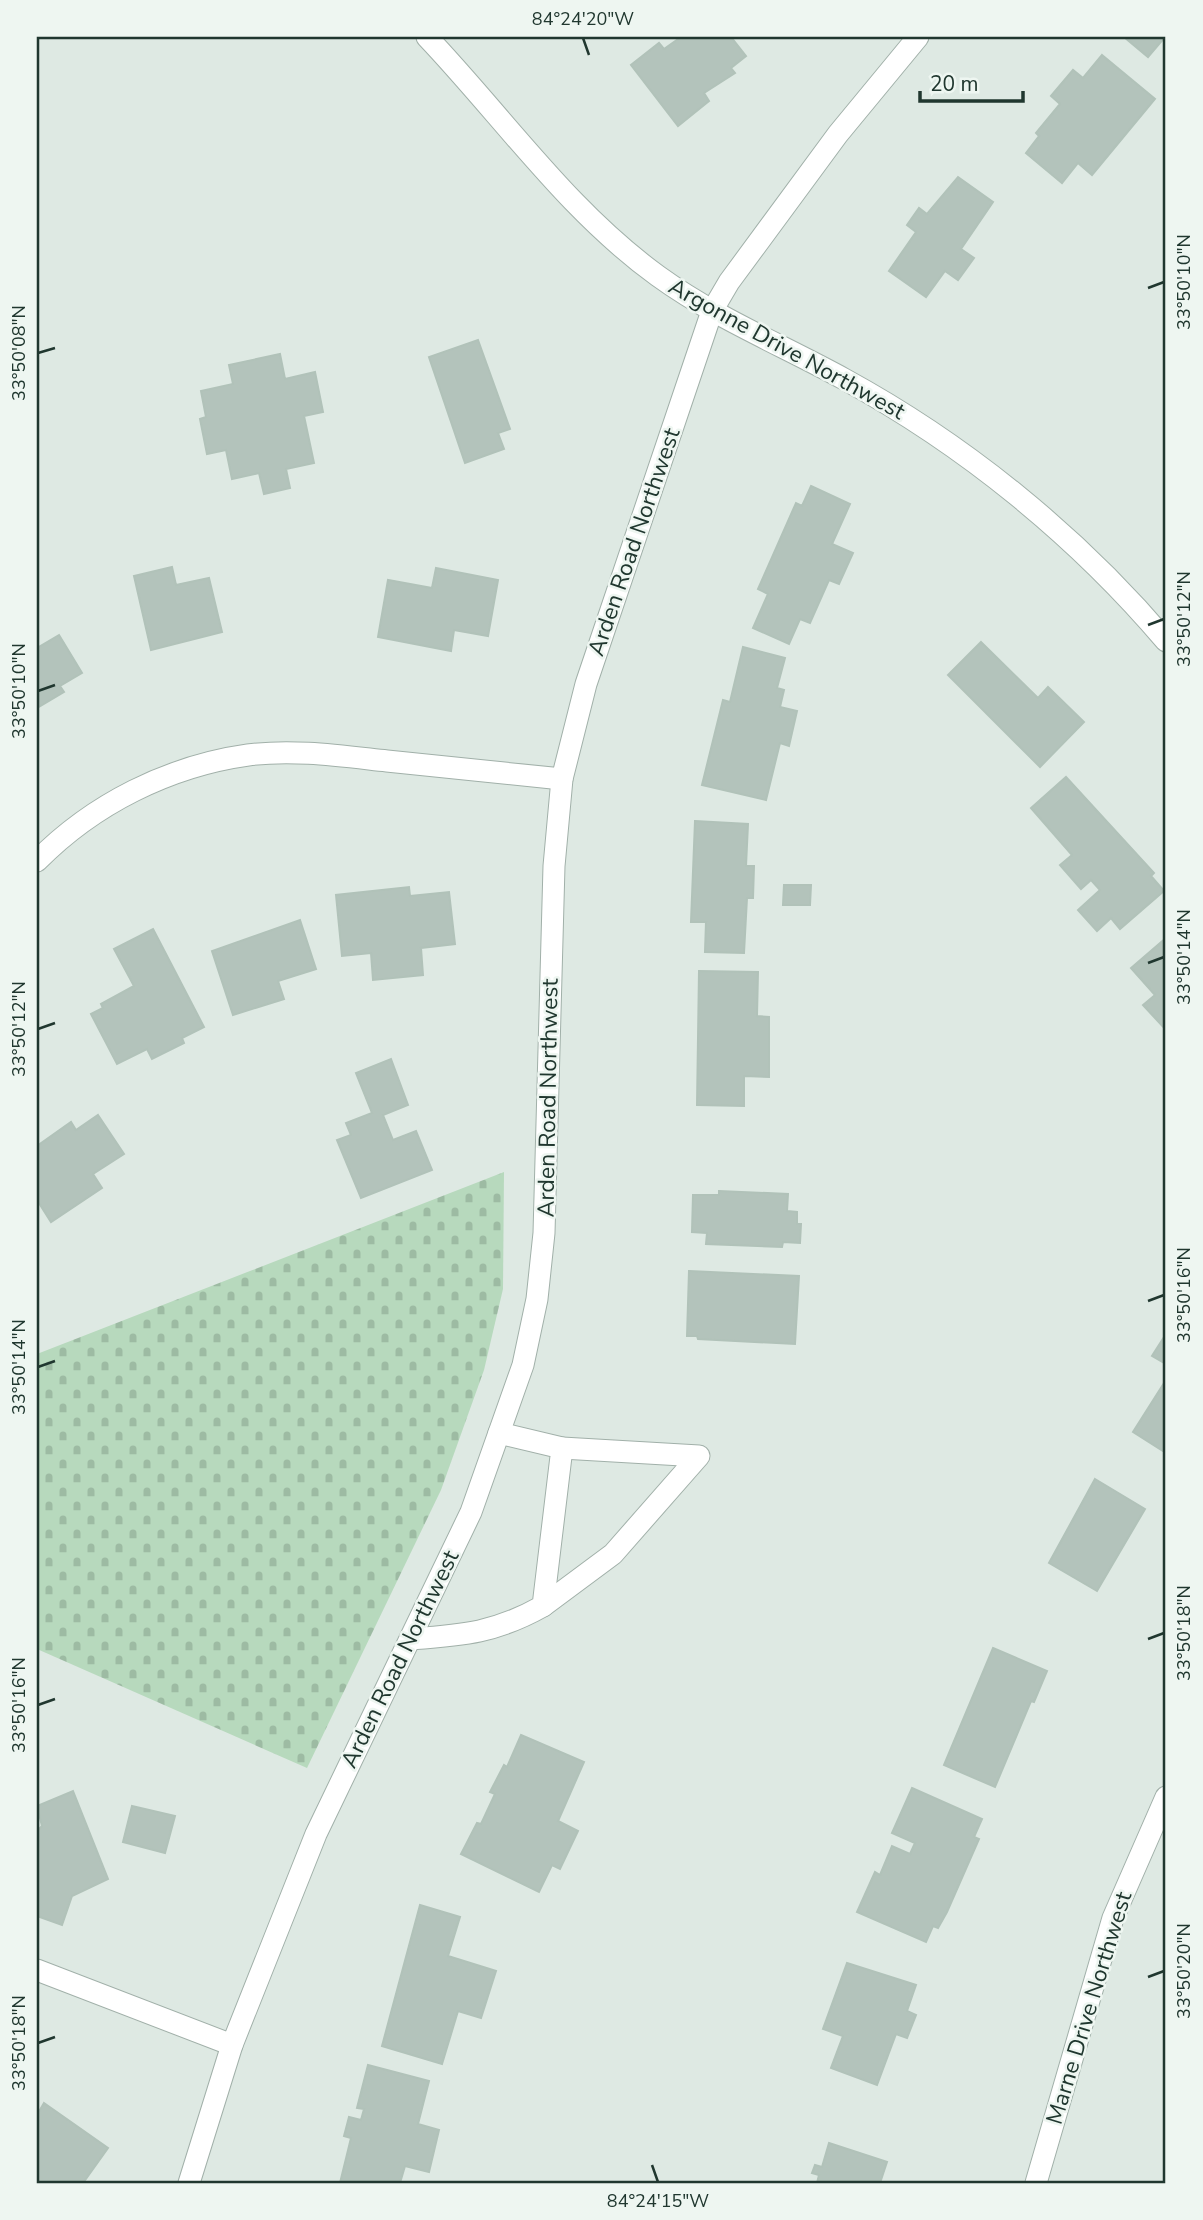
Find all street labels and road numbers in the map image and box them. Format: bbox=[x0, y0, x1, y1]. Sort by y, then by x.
street label: Argonne Drive Northwest bbox=[663, 271, 912, 427]
street label: Arden Road Northwest bbox=[580, 423, 688, 660]
street label: Arden Road Northwest bbox=[530, 977, 566, 1218]
street label: Arden Road Northwest bbox=[334, 1544, 467, 1773]
street label: Marne Drive Northwest bbox=[1039, 1887, 1139, 2128]

